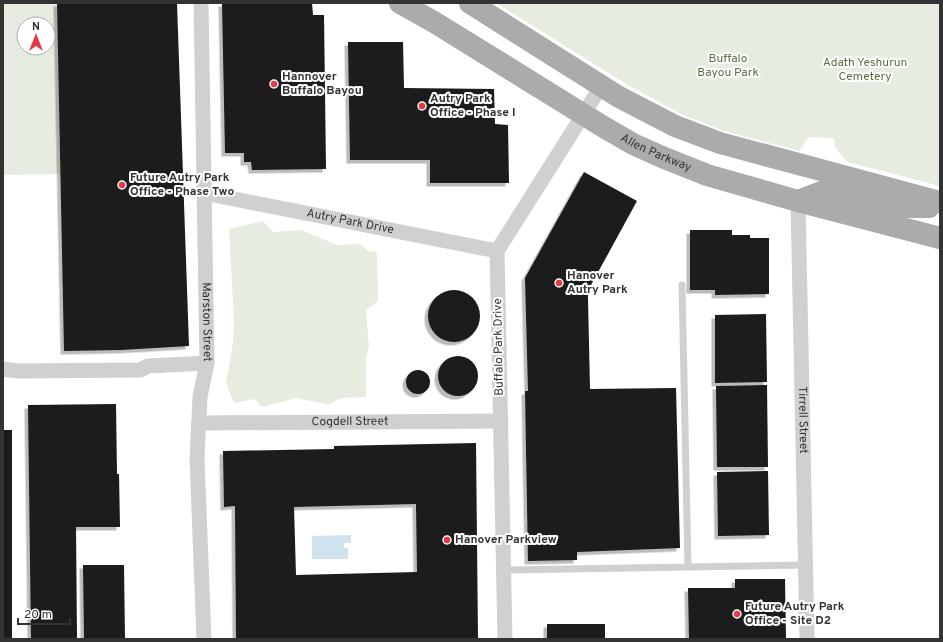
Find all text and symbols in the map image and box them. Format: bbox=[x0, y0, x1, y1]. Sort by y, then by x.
north arrow bbox=[16, 16, 56, 56]
text: N bbox=[32, 20, 40, 34]
park label: Buffalo Bayou Park bbox=[697, 51, 759, 81]
park label: Adath Yeshurun Cemetery bbox=[823, 55, 907, 85]
place label: Hannover Buffalo Bayou bbox=[282, 69, 362, 99]
marker: Hannover Buffalo Bayou bbox=[269, 79, 279, 89]
place label: Autry Park Office - Phase I bbox=[430, 91, 516, 121]
marker: Autry Park Office - Phase I bbox=[417, 101, 427, 111]
street label: Allen Parkway bbox=[617, 130, 694, 176]
place label: Future Autry Park Office - Phase Two bbox=[130, 170, 235, 200]
marker: Future Autry Park Office - Phase Two bbox=[117, 180, 127, 190]
street label: Autry Park Drive bbox=[305, 205, 395, 238]
place label: Hanover Autry Park bbox=[567, 268, 628, 298]
marker: Hanover Autry Park bbox=[554, 278, 564, 288]
street label: Marston Street bbox=[198, 282, 215, 362]
street label: Buffalo Park Drive bbox=[490, 298, 508, 396]
street label: Tirrell Street bbox=[794, 386, 811, 454]
street label: Cogdell Street bbox=[312, 414, 388, 430]
place label: Hanover Parkview bbox=[455, 532, 557, 548]
marker: Hanover Parkview bbox=[442, 535, 452, 545]
place label: Future Autry Park Office - Site D2 bbox=[745, 599, 845, 629]
scale bar bbox=[18, 600, 70, 626]
text: 20 m bbox=[24, 607, 52, 623]
marker: Future Autry Park Office - Site D2 bbox=[732, 609, 742, 619]

